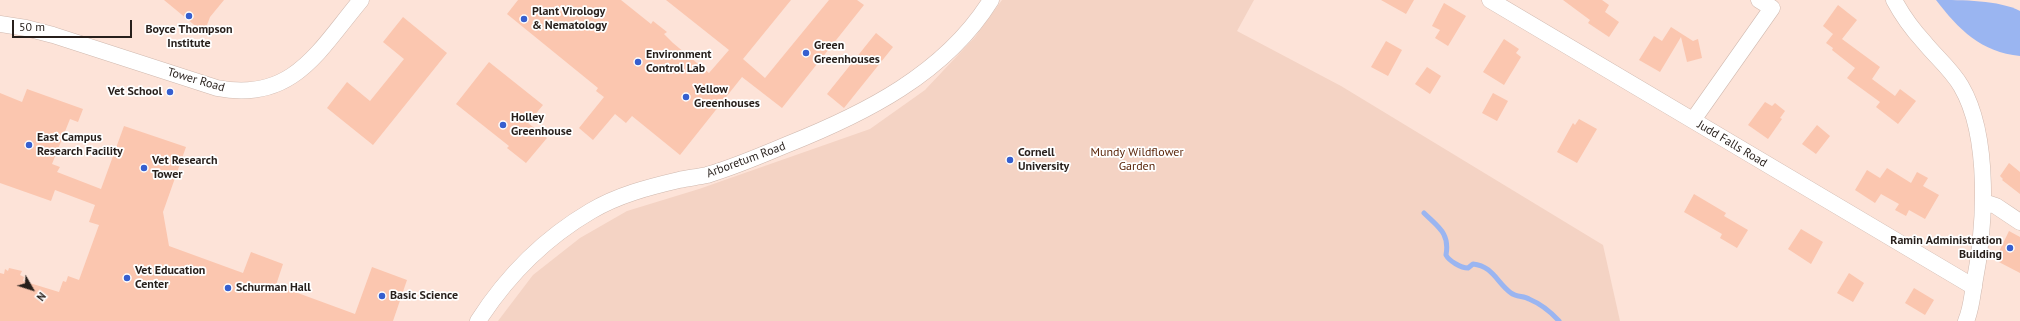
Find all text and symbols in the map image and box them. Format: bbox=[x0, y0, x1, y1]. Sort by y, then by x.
place label: Plant Virology & Nematology bbox=[532, 5, 607, 33]
marker: Boyce Thompson Institute bbox=[184, 11, 194, 21]
scale bar bbox=[14, 12, 134, 38]
marker: Plant Virology & Nematology bbox=[519, 14, 529, 24]
text: 50 m bbox=[19, 19, 45, 34]
place label: Boyce Thompson Institute bbox=[145, 23, 233, 51]
place label: Green Greenhouses bbox=[814, 39, 880, 67]
place label: Environment Control Lab bbox=[646, 48, 711, 76]
marker: Green Greenhouses bbox=[801, 48, 811, 58]
marker: Environment Control Lab bbox=[633, 57, 643, 67]
street label: Tower Road bbox=[166, 65, 226, 95]
place label: Yellow Greenhouses bbox=[694, 83, 760, 111]
place label: Vet School bbox=[108, 85, 162, 99]
marker: Vet School bbox=[165, 87, 175, 97]
marker: Yellow Greenhouses bbox=[681, 92, 691, 102]
place label: Holley Greenhouse bbox=[511, 111, 572, 139]
street label: Judd Falls Road bbox=[1694, 118, 1770, 170]
marker: Holley Greenhouse bbox=[498, 120, 508, 130]
place label: East Campus Research Facility bbox=[37, 131, 123, 159]
street label: Arboretum Road bbox=[705, 139, 787, 181]
marker: East Campus Research Facility bbox=[24, 140, 34, 150]
place label: Cornell University bbox=[1018, 146, 1069, 174]
park label: Mundy Wildflower Garden bbox=[1090, 146, 1184, 174]
place label: Vet Research Tower bbox=[152, 154, 217, 182]
marker: Cornell University bbox=[1005, 155, 1015, 165]
marker: Vet Research Tower bbox=[139, 163, 149, 173]
place label: Ramin Administration Building bbox=[1890, 234, 2002, 262]
marker: Ramin Administration Building bbox=[2005, 243, 2015, 253]
place label: Vet Education Center bbox=[135, 264, 205, 292]
north arrow bbox=[12, 269, 52, 309]
marker: Vet Education Center bbox=[122, 273, 132, 283]
place label: Schurman Hall bbox=[236, 281, 311, 295]
marker: Schurman Hall bbox=[223, 283, 233, 293]
text: N bbox=[34, 289, 49, 304]
place label: Basic Science bbox=[390, 289, 458, 303]
marker: Basic Science bbox=[377, 291, 387, 301]

